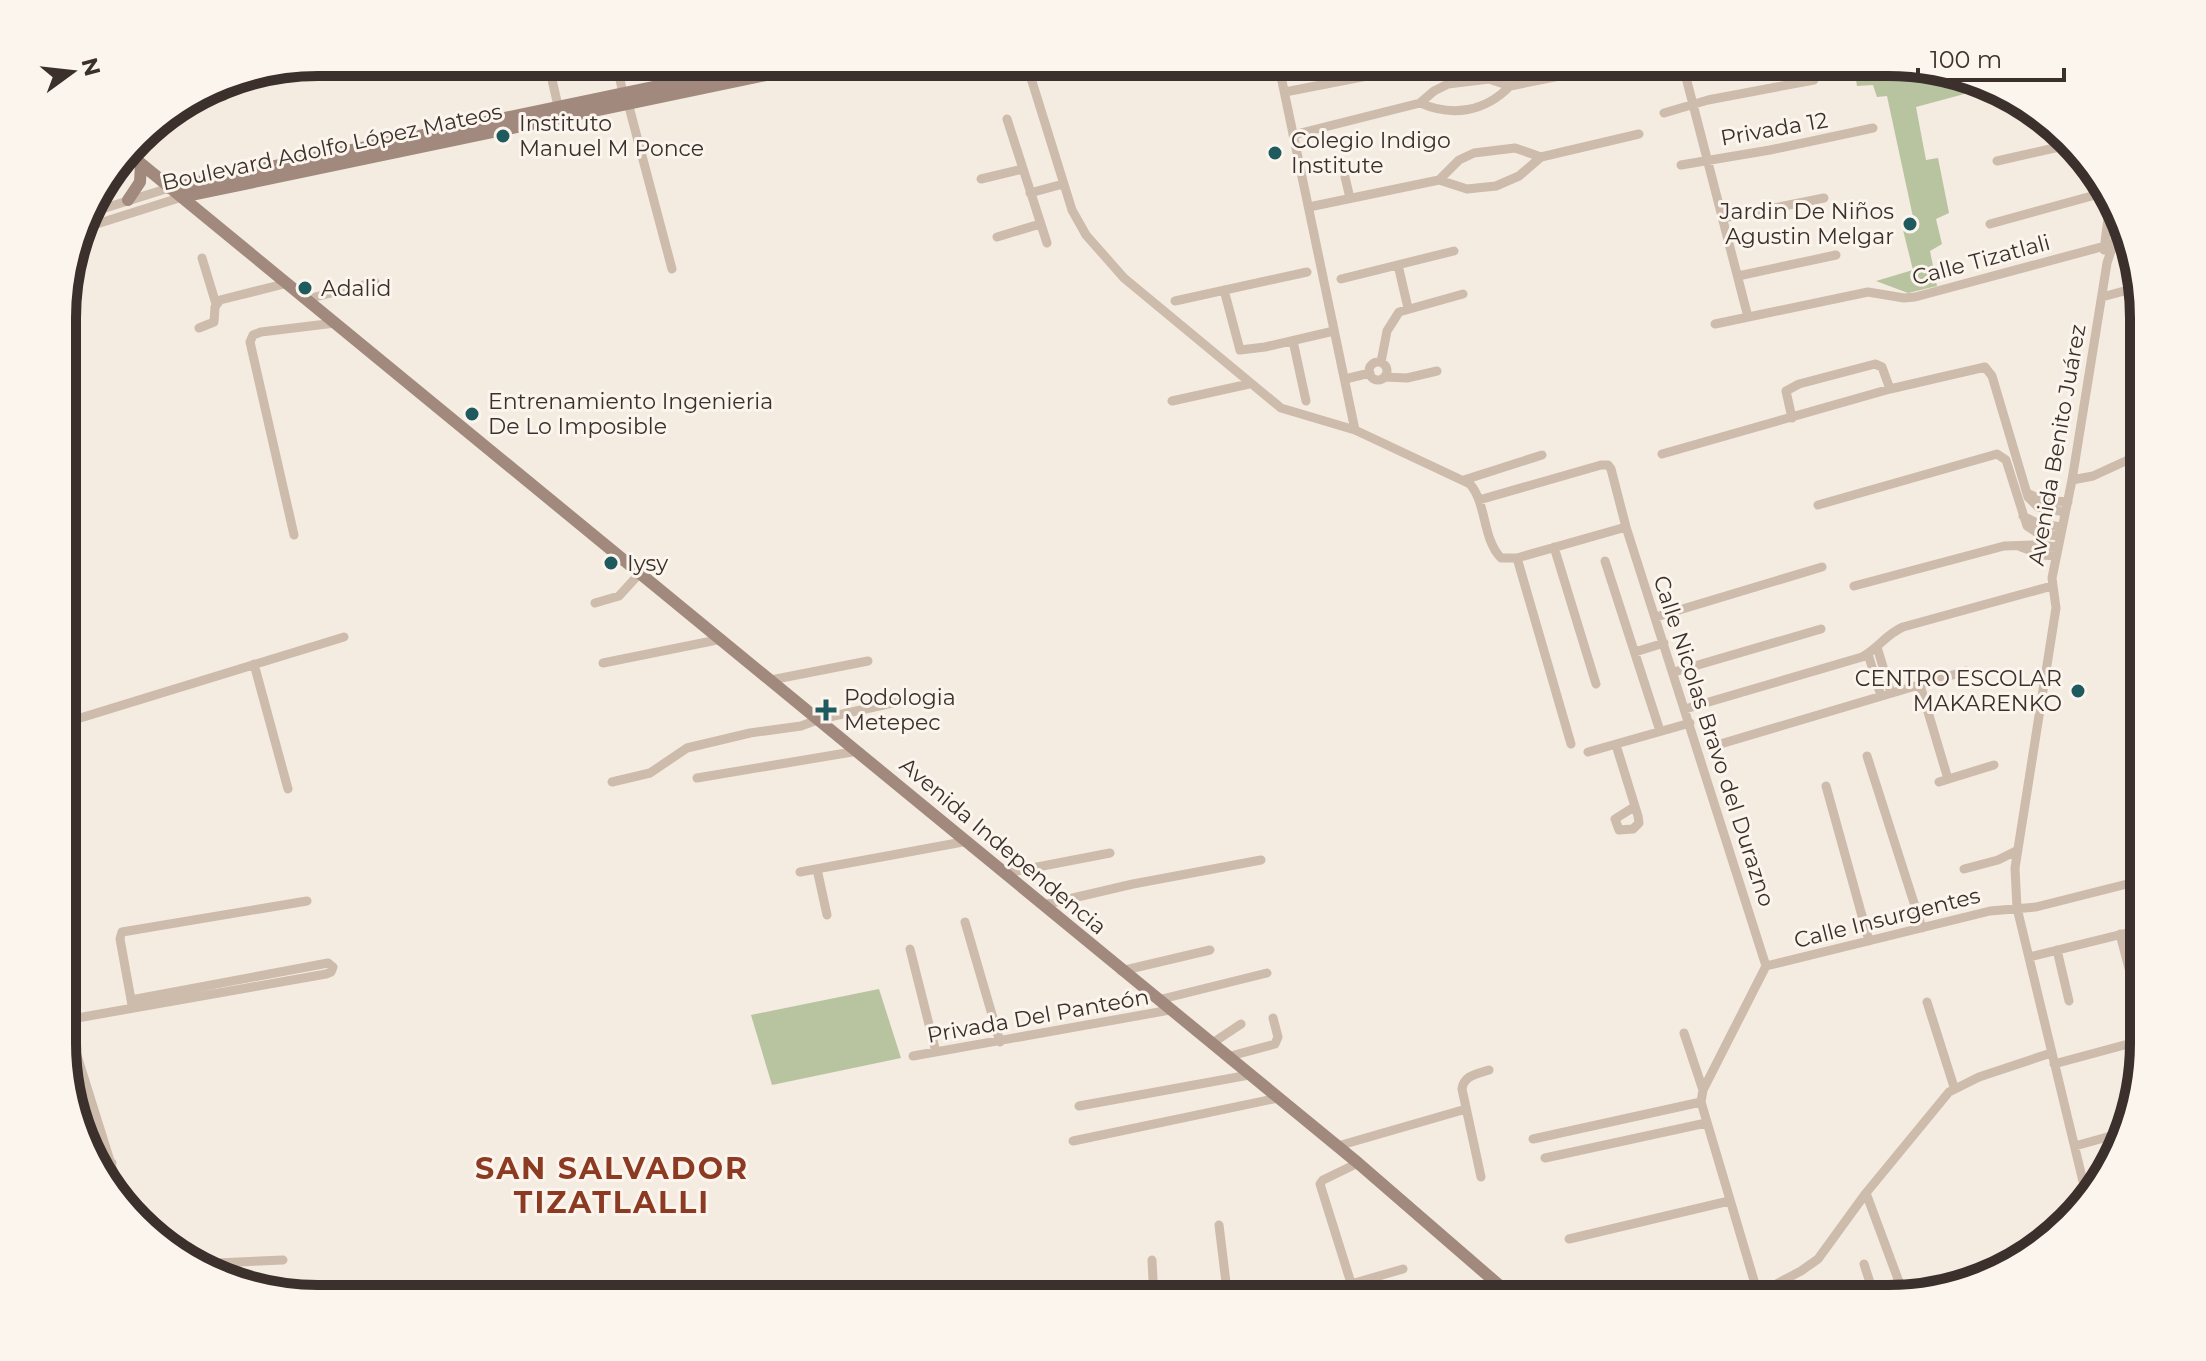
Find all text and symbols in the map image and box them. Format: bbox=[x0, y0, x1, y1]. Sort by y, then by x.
north arrow bbox=[32, 32, 112, 112]
scale bar bbox=[1918, 32, 2064, 82]
text: 100 m bbox=[1930, 45, 2002, 74]
text: N bbox=[75, 55, 106, 79]
street label: Boulevard Adolfo López Mateos bbox=[159, 98, 505, 196]
street label: Privada 12 bbox=[1718, 106, 1830, 152]
place label: Instituto Manuel M Ponce bbox=[519, 110, 704, 162]
marker: Instituto Manuel M Ponce bbox=[494, 127, 512, 145]
place label: Colegio Indigo Institute bbox=[1291, 127, 1451, 179]
marker: Colegio Indigo Institute bbox=[1266, 144, 1284, 162]
place label: Jardin De Niños Agustin Melgar bbox=[1719, 198, 1894, 250]
marker: Jardin De Niños Agustin Melgar bbox=[1901, 215, 1919, 233]
street label: Calle Tizatlali bbox=[1909, 229, 2053, 291]
place label: Adalid bbox=[321, 275, 391, 302]
marker: Adalid bbox=[296, 279, 314, 297]
street label: Avenida Benito Juárez bbox=[2022, 322, 2092, 568]
place label: Entrenamiento Ingenieria De Lo Imposible bbox=[488, 388, 773, 440]
marker: Entrenamiento Ingenieria De Lo Imposible bbox=[463, 405, 481, 423]
place label: Iysy bbox=[627, 550, 668, 577]
marker: Iysy bbox=[602, 554, 620, 572]
street label: Calle Nicolas Bravo del Durazno bbox=[1648, 572, 1780, 910]
place label: CENTRO ESCOLAR MAKARENKO bbox=[1855, 665, 2062, 717]
marker: CENTRO ESCOLAR MAKARENKO bbox=[2069, 682, 2087, 700]
place label: Podologia Metepec bbox=[844, 684, 956, 736]
marker: Podologia Metepec bbox=[815, 699, 837, 721]
street label: Avenida Independencia bbox=[894, 752, 1112, 940]
street label: Calle Insurgentes bbox=[1791, 882, 1983, 954]
street label: Privada Del Panteón bbox=[925, 983, 1151, 1049]
district label: SAN SALVADOR TIZATLALLI bbox=[475, 1150, 749, 1221]

